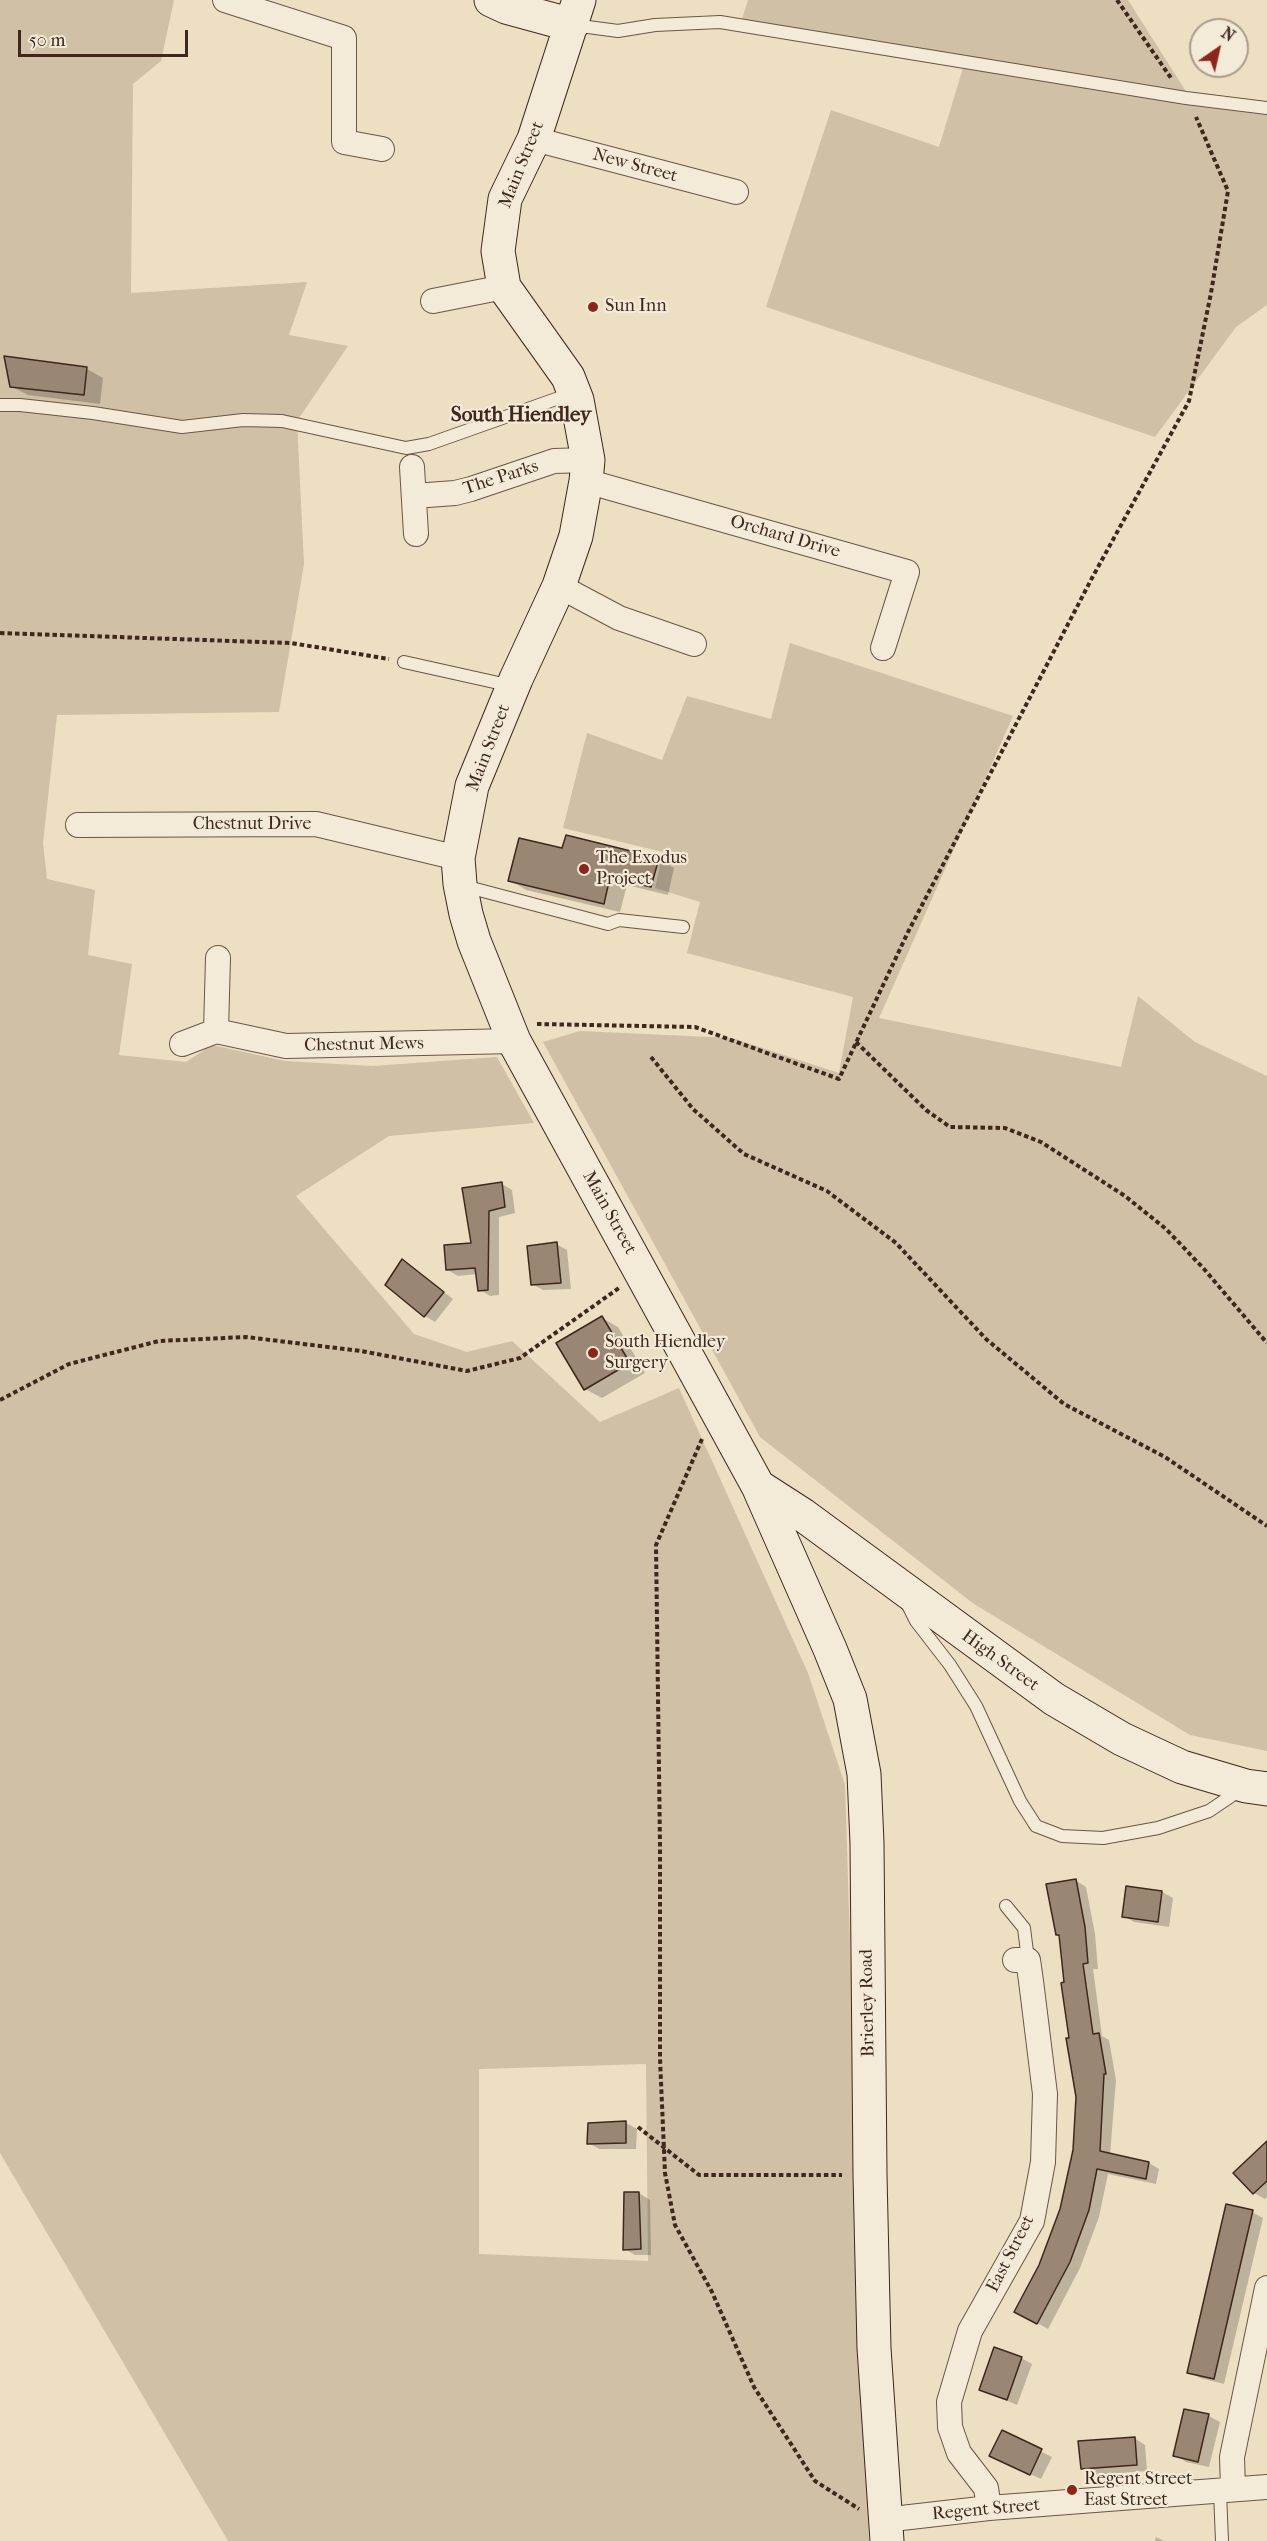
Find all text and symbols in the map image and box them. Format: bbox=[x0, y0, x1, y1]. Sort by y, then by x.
scale bar bbox=[21, 18, 190, 56]
north arrow bbox=[1189, 18, 1249, 78]
text: N bbox=[1218, 23, 1239, 46]
text: 50 m bbox=[29, 30, 65, 51]
street label: Main Street bbox=[495, 118, 549, 212]
street label: New Street bbox=[590, 144, 680, 188]
place label: Sun Inn bbox=[605, 296, 667, 318]
marker: Sun Inn bbox=[586, 300, 600, 314]
district label: South Hiendley bbox=[451, 403, 591, 429]
street label: The Parks bbox=[461, 456, 541, 500]
street label: Orchard Drive bbox=[728, 511, 842, 563]
street label: Main Street bbox=[462, 701, 516, 795]
street label: Chestnut Drive bbox=[193, 814, 311, 836]
place label: The Exodus Project bbox=[596, 848, 687, 890]
marker: The Exodus Project bbox=[577, 862, 591, 876]
street label: Chestnut Mews bbox=[304, 1033, 424, 1057]
street label: Main Street bbox=[577, 1168, 641, 1258]
place label: South Hiendley Surgery bbox=[605, 1332, 725, 1374]
marker: South Hiendley Surgery bbox=[586, 1346, 600, 1360]
street label: High Street bbox=[957, 1626, 1043, 1696]
street label: Brierley Road bbox=[856, 1949, 880, 2057]
street label: East Street bbox=[982, 2212, 1040, 2296]
place label: Regent Street East Street bbox=[1084, 2469, 1192, 2512]
marker: Regent Street East Street bbox=[1065, 2483, 1079, 2497]
street label: Regent Street bbox=[931, 2495, 1041, 2525]

